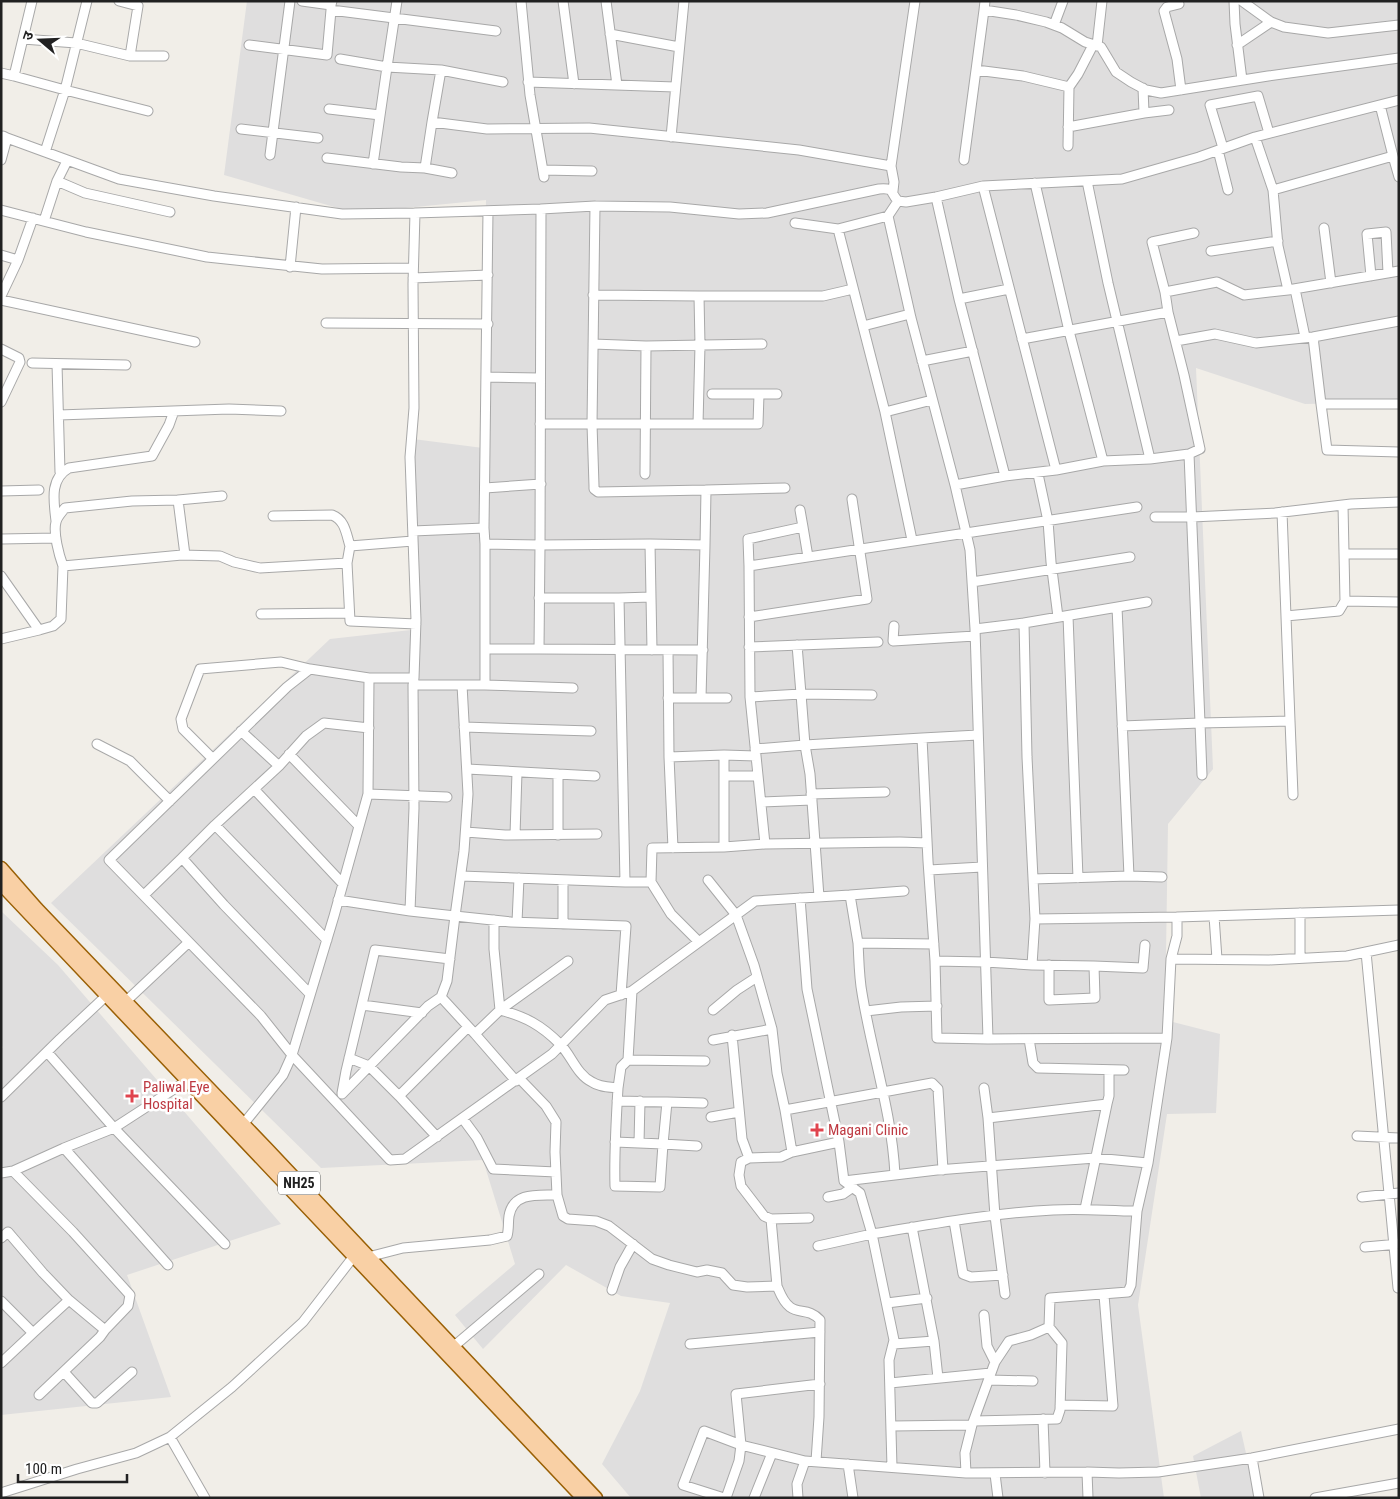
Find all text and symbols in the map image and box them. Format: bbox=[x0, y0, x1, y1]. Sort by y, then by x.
north arrow bbox=[15, 15, 65, 65]
text: उ bbox=[19, 29, 37, 42]
place label: Paliwal Eye Hospital bbox=[143, 1078, 210, 1113]
marker: Paliwal Eye Hospital bbox=[125, 1089, 139, 1103]
place label: Magani Clinic bbox=[828, 1121, 908, 1139]
marker: Magani Clinic bbox=[810, 1123, 824, 1137]
road number: NH25 bbox=[278, 1172, 320, 1194]
scale bar bbox=[18, 1452, 126, 1484]
text: 100 m bbox=[25, 1460, 62, 1478]

